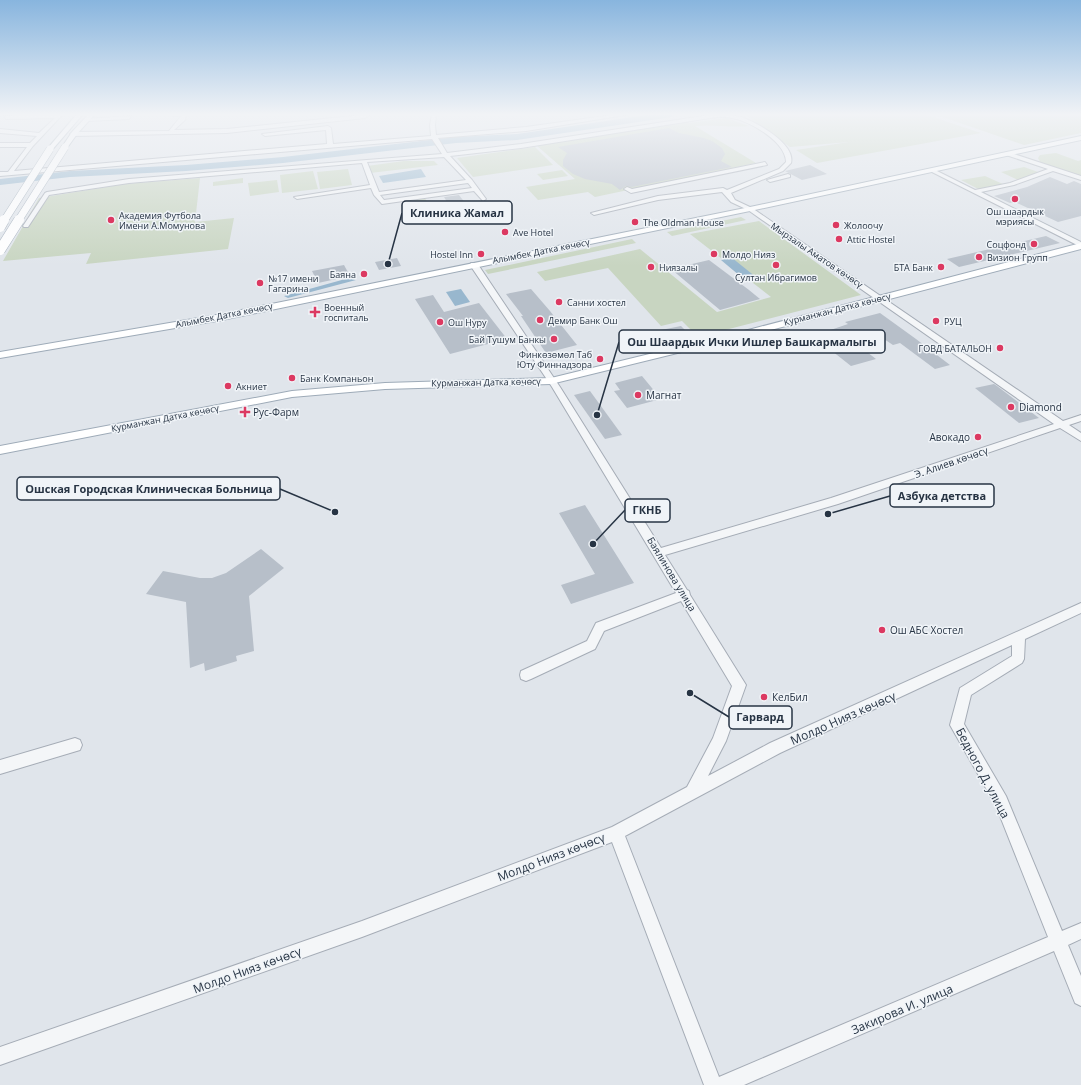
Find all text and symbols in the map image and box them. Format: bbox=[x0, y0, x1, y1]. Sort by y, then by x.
marker: Ош шаардык мэриясы bbox=[1010, 194, 1020, 204]
callout: Клиника Жамал bbox=[402, 201, 512, 224]
text: Клиника Жамал bbox=[410, 205, 504, 220]
place label: Ош шаардык мэриясы bbox=[986, 205, 1044, 228]
place label: Академия Футбола Имени А.Момунова bbox=[119, 209, 205, 232]
marker: Академия Футбола Имени А.Момунова bbox=[106, 215, 116, 225]
place label: The Oldman House bbox=[643, 216, 724, 229]
marker: The Oldman House bbox=[630, 217, 640, 227]
street label: Мырзалы Аматов көчөсү bbox=[768, 219, 866, 291]
place label: Жолоочу bbox=[844, 219, 883, 232]
marker: Жолоочу bbox=[831, 220, 841, 230]
place label: Ave Hotel bbox=[513, 226, 553, 239]
marker: Ave Hotel bbox=[500, 227, 510, 237]
place label: Attic Hostel bbox=[847, 233, 895, 246]
marker: Attic Hostel bbox=[834, 234, 844, 244]
street label: Алымбек Датка көчөсү bbox=[491, 235, 591, 267]
place label: Соцфонд bbox=[987, 238, 1026, 251]
marker: Соцфонд bbox=[1029, 239, 1039, 249]
place label: Hostel Inn bbox=[430, 248, 473, 261]
place label: Молдо Нияз bbox=[722, 248, 775, 261]
marker: Hostel Inn bbox=[476, 249, 486, 259]
marker: Молдо Нияз bbox=[709, 249, 719, 259]
place label: Визион Групп bbox=[987, 251, 1048, 264]
marker: Визион Групп bbox=[974, 252, 984, 262]
marker: Султан Ибрагимов bbox=[771, 260, 781, 270]
place label: Ниязалы bbox=[659, 261, 698, 274]
place label: БТА Банк bbox=[894, 261, 933, 274]
marker: Ниязалы bbox=[646, 262, 656, 272]
marker: БТА Банк bbox=[936, 262, 946, 272]
place label: Баяна bbox=[330, 268, 356, 281]
marker: Баяна bbox=[359, 269, 369, 279]
place label: Султан Ибрагимов bbox=[735, 271, 817, 284]
place label: №17 имени Гагарина bbox=[268, 272, 319, 295]
marker: №17 имени Гагарина bbox=[255, 278, 265, 288]
street label: Курманжан Датка көчөсү bbox=[782, 289, 892, 329]
place label: Санни хостел bbox=[567, 296, 626, 309]
marker: Санни хостел bbox=[554, 297, 564, 307]
street label: Алымбек Датка көчөсү bbox=[174, 299, 274, 331]
place label: Военный госпиталь bbox=[324, 301, 369, 324]
marker: Военный госпиталь bbox=[309, 306, 321, 318]
place label: Демир Банк Ош bbox=[548, 314, 618, 327]
marker: Демир Банк Ош bbox=[535, 315, 545, 325]
place label: РУЦ bbox=[944, 315, 962, 328]
place label: Ош Нуру bbox=[448, 316, 487, 329]
marker: РУЦ bbox=[931, 316, 941, 326]
marker: Ош Нуру bbox=[435, 317, 445, 327]
callout: Ош Шаардык Ички Ишлер Башкармалыгы bbox=[619, 330, 885, 353]
place label: Бай Тушум Банкы bbox=[469, 333, 546, 346]
marker: Бай Тушум Банкы bbox=[549, 334, 559, 344]
text: Ош Шаардык Ички Ишлер Башкармалыгы bbox=[627, 334, 877, 349]
place label: ГОВД БАТАЛЬОН bbox=[918, 342, 992, 355]
marker: ГОВД БАТАЛЬОН bbox=[995, 343, 1005, 353]
place label: Финкөзөмөл Таб Юту Финнадзора bbox=[517, 348, 592, 371]
marker: Финкөзөмөл Таб Юту Финнадзора bbox=[595, 354, 605, 364]
place label: Банк Компаньон bbox=[300, 372, 373, 385]
marker: Банк Компаньон bbox=[287, 373, 297, 383]
street label: Курманжан Датка көчөсү bbox=[431, 375, 541, 389]
place label: Акниет bbox=[236, 380, 268, 393]
marker: Акниет bbox=[223, 381, 233, 391]
place label: Магнат bbox=[646, 388, 682, 402]
marker: Магнат bbox=[633, 390, 643, 400]
place label: Diamond bbox=[1019, 400, 1062, 414]
street label: Курманжан Датка көчөсү bbox=[110, 401, 221, 435]
marker: Diamond bbox=[1006, 402, 1016, 412]
place label: Рус-Фарм bbox=[253, 405, 299, 419]
marker: Рус-Фарм bbox=[240, 407, 250, 417]
place label: Авокадо bbox=[929, 430, 970, 444]
marker: Авокадо bbox=[973, 432, 983, 442]
street label: Э. Алиев көчөсү bbox=[912, 443, 990, 481]
callout: Ошская Городская Клиническая Больница bbox=[17, 477, 280, 500]
text: Ошская Городская Клиническая Больница bbox=[25, 481, 273, 496]
callout: Азбука детства bbox=[890, 484, 994, 507]
text: Азбука детства bbox=[898, 488, 986, 503]
callout: ГКНБ bbox=[625, 499, 670, 522]
text: ГКНБ bbox=[633, 502, 662, 517]
street label: Баялинова улица bbox=[644, 534, 700, 614]
place label: Ош АБС Хостел bbox=[890, 623, 963, 637]
marker: Ош АБС Хостел bbox=[877, 625, 887, 635]
street label: Молдо Нияз көчөсү bbox=[788, 687, 898, 749]
place label: КелБил bbox=[772, 690, 808, 704]
marker: КелБил bbox=[759, 692, 769, 702]
callout: Гарвард bbox=[729, 706, 792, 729]
text: Гарвард bbox=[736, 709, 784, 724]
street label: Бедного Д. улица bbox=[952, 725, 1014, 821]
street label: Молдо Нияз көчөсү bbox=[495, 829, 607, 885]
street label: Молдо Нияз көчөсү bbox=[191, 943, 303, 997]
street label: Закирова И. улица bbox=[849, 980, 955, 1038]

